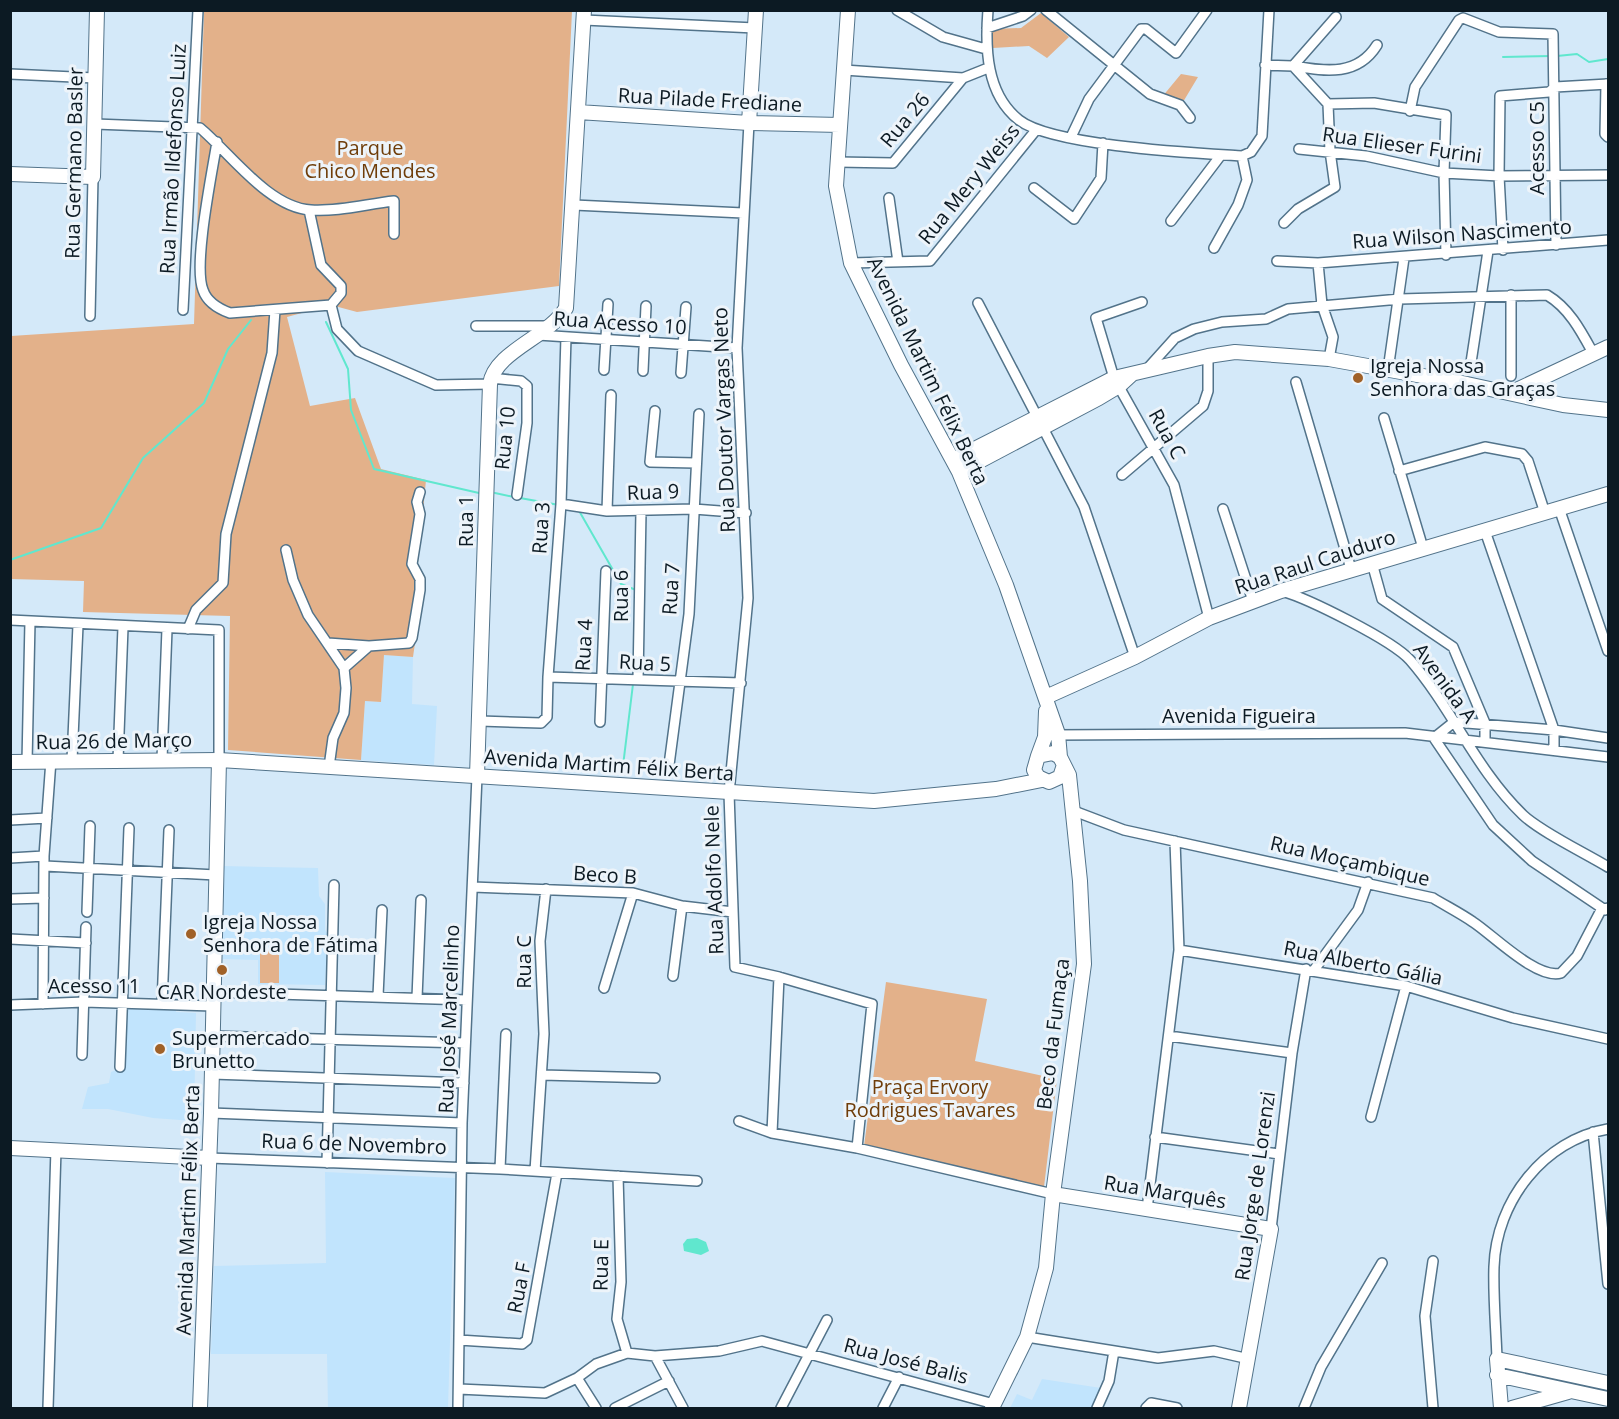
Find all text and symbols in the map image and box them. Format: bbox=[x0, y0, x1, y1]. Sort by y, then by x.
street label: Rua Irmão Ildefonso Luiz bbox=[153, 43, 192, 275]
street label: Rua Germano Basler bbox=[58, 67, 89, 259]
street label: Rua Pilade Frediane bbox=[617, 81, 803, 118]
street label: Rua 26 bbox=[874, 87, 935, 153]
street label: Acesso C5 bbox=[1523, 101, 1550, 195]
street label: Rua Mery Weiss bbox=[912, 118, 1025, 249]
street label: Rua Elieser Furini bbox=[1321, 120, 1483, 169]
park label: Parque Chico Mendes bbox=[304, 134, 436, 184]
street label: Rua Wilson Nascimento bbox=[1351, 212, 1573, 255]
street label: Avenida Martim Félix Berta bbox=[861, 252, 996, 489]
street label: Rua Acesso 10 bbox=[552, 304, 688, 341]
street label: Rua Doutor Vargas Neto bbox=[706, 307, 741, 533]
place label: Igreja Nossa Senhora das Graças bbox=[1370, 352, 1555, 402]
marker: Igreja Nossa Senhora das Graças bbox=[1351, 371, 1365, 385]
street label: Rua C bbox=[1143, 404, 1192, 464]
street label: Rua 10 bbox=[488, 405, 521, 471]
street label: Rua 9 bbox=[626, 477, 680, 506]
street label: Rua 1 bbox=[452, 495, 479, 547]
street label: Rua 3 bbox=[525, 501, 556, 555]
street label: Rua Raul Cauduro bbox=[1231, 523, 1399, 600]
street label: Rua 7 bbox=[655, 562, 686, 616]
street label: Rua 6 bbox=[607, 570, 634, 622]
street label: Rua 4 bbox=[569, 618, 598, 672]
street label: Avenida A bbox=[1407, 637, 1484, 728]
street label: Rua 5 bbox=[618, 648, 672, 677]
street label: Avenida Figueira bbox=[1162, 702, 1316, 729]
street label: Rua 26 de Março bbox=[35, 726, 192, 755]
street label: Avenida Martim Félix Berta bbox=[483, 742, 735, 787]
street label: Rua Adolfo Nele bbox=[697, 805, 730, 955]
street label: Rua Moçambique bbox=[1268, 829, 1433, 892]
street label: Beco B bbox=[572, 859, 638, 890]
place label: Igreja Nossa Senhora de Fátima bbox=[203, 908, 378, 958]
street label: Rua José Marcelinho bbox=[432, 924, 465, 1114]
marker: Igreja Nossa Senhora de Fátima bbox=[184, 927, 198, 941]
street label: Rua Alberto Gália bbox=[1281, 934, 1445, 991]
street label: Rua C bbox=[510, 935, 537, 989]
street label: Beco da Fumaça bbox=[1030, 957, 1075, 1111]
marker: CAR Nordeste bbox=[215, 963, 229, 977]
street label: Acesso 11 bbox=[48, 972, 140, 999]
place label: CAR Nordeste bbox=[157, 978, 287, 1005]
place label: Supermercado Brunetto bbox=[172, 1024, 310, 1074]
marker: Supermercado Brunetto bbox=[153, 1042, 167, 1056]
park label: Praça Ervory Rodrigues Tavares bbox=[844, 1073, 1016, 1123]
street label: Avenida Martim Félix Berta bbox=[170, 1084, 205, 1336]
street label: Rua Jorge de Lorenzi bbox=[1228, 1089, 1281, 1282]
street label: Rua 6 de Novembro bbox=[261, 1127, 447, 1160]
street label: Rua Marquês bbox=[1102, 1169, 1228, 1214]
street label: Rua E bbox=[587, 1239, 614, 1291]
street label: Rua F bbox=[500, 1260, 537, 1316]
street label: Rua José Balis bbox=[841, 1331, 971, 1390]

